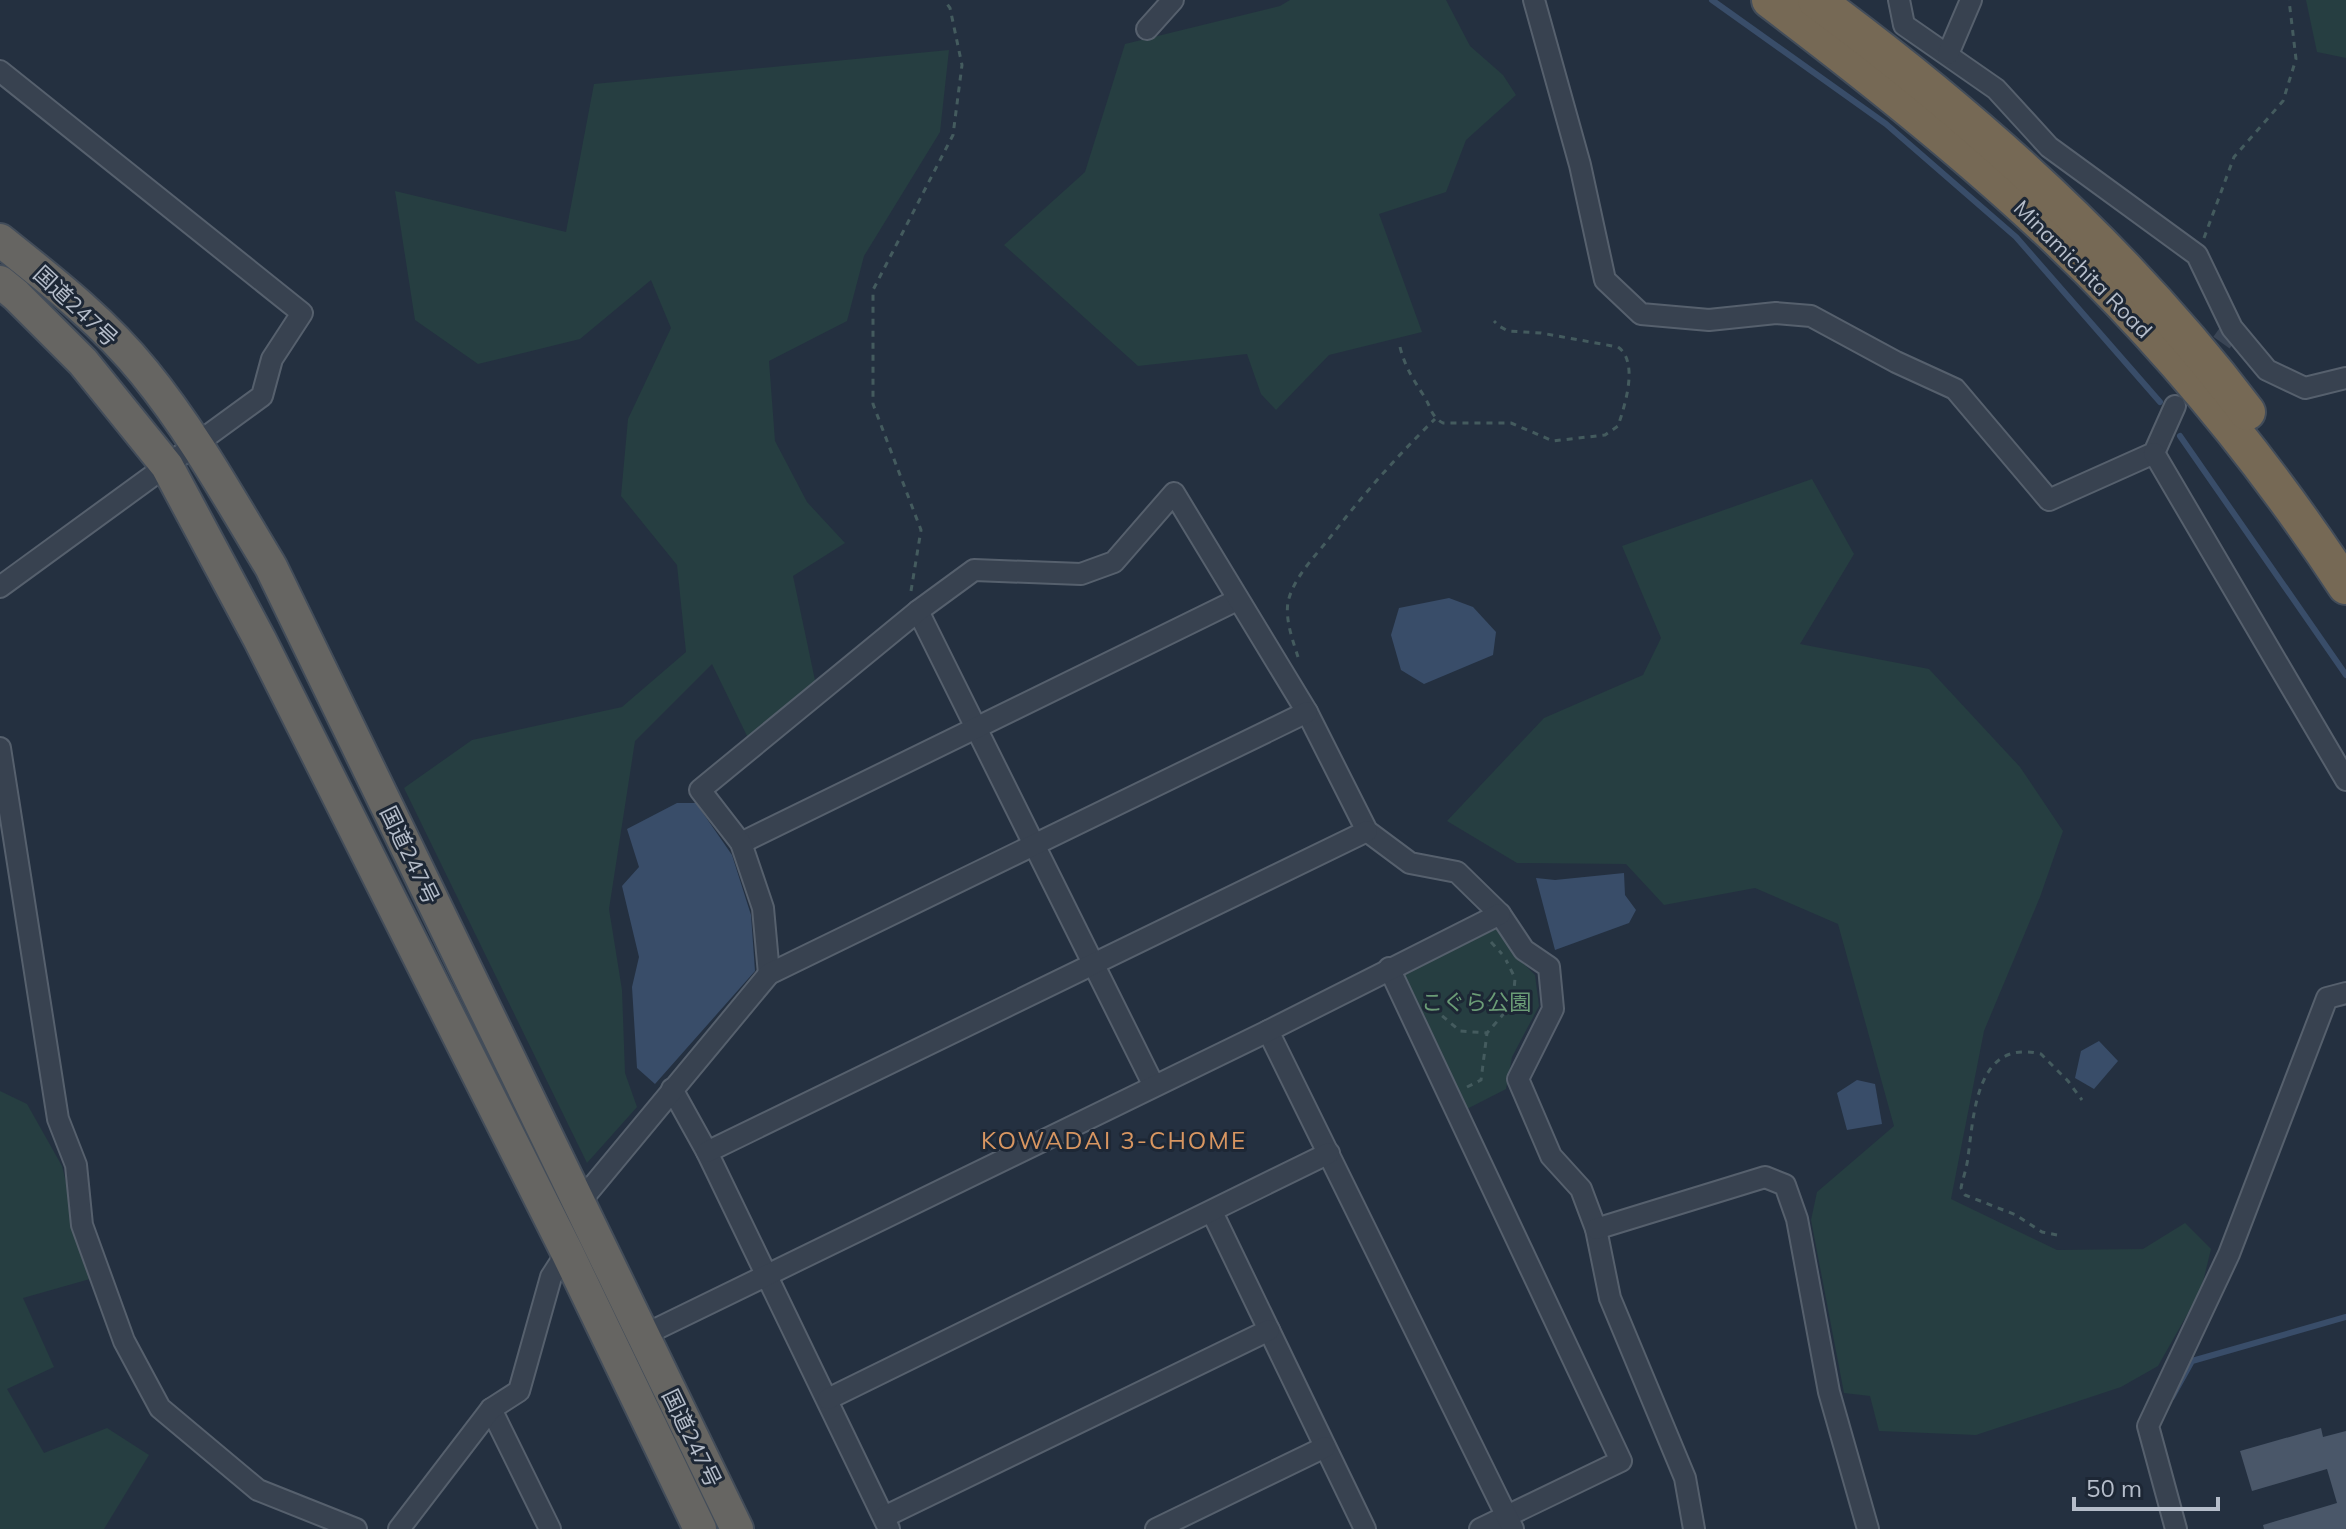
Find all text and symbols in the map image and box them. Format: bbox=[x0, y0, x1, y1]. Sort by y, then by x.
street label: Minamichita Road bbox=[2008, 194, 2158, 344]
street label: 国道247号 bbox=[28, 260, 124, 352]
street label: 国道247号 bbox=[374, 801, 446, 909]
park label: こぐら公園 bbox=[1421, 988, 1531, 1016]
district label: KOWADAI 3-CHOME bbox=[981, 1125, 1247, 1155]
street label: 国道247号 bbox=[656, 1384, 728, 1492]
scale bar bbox=[2074, 1461, 2218, 1511]
text: 50 m bbox=[2086, 1473, 2142, 1503]

